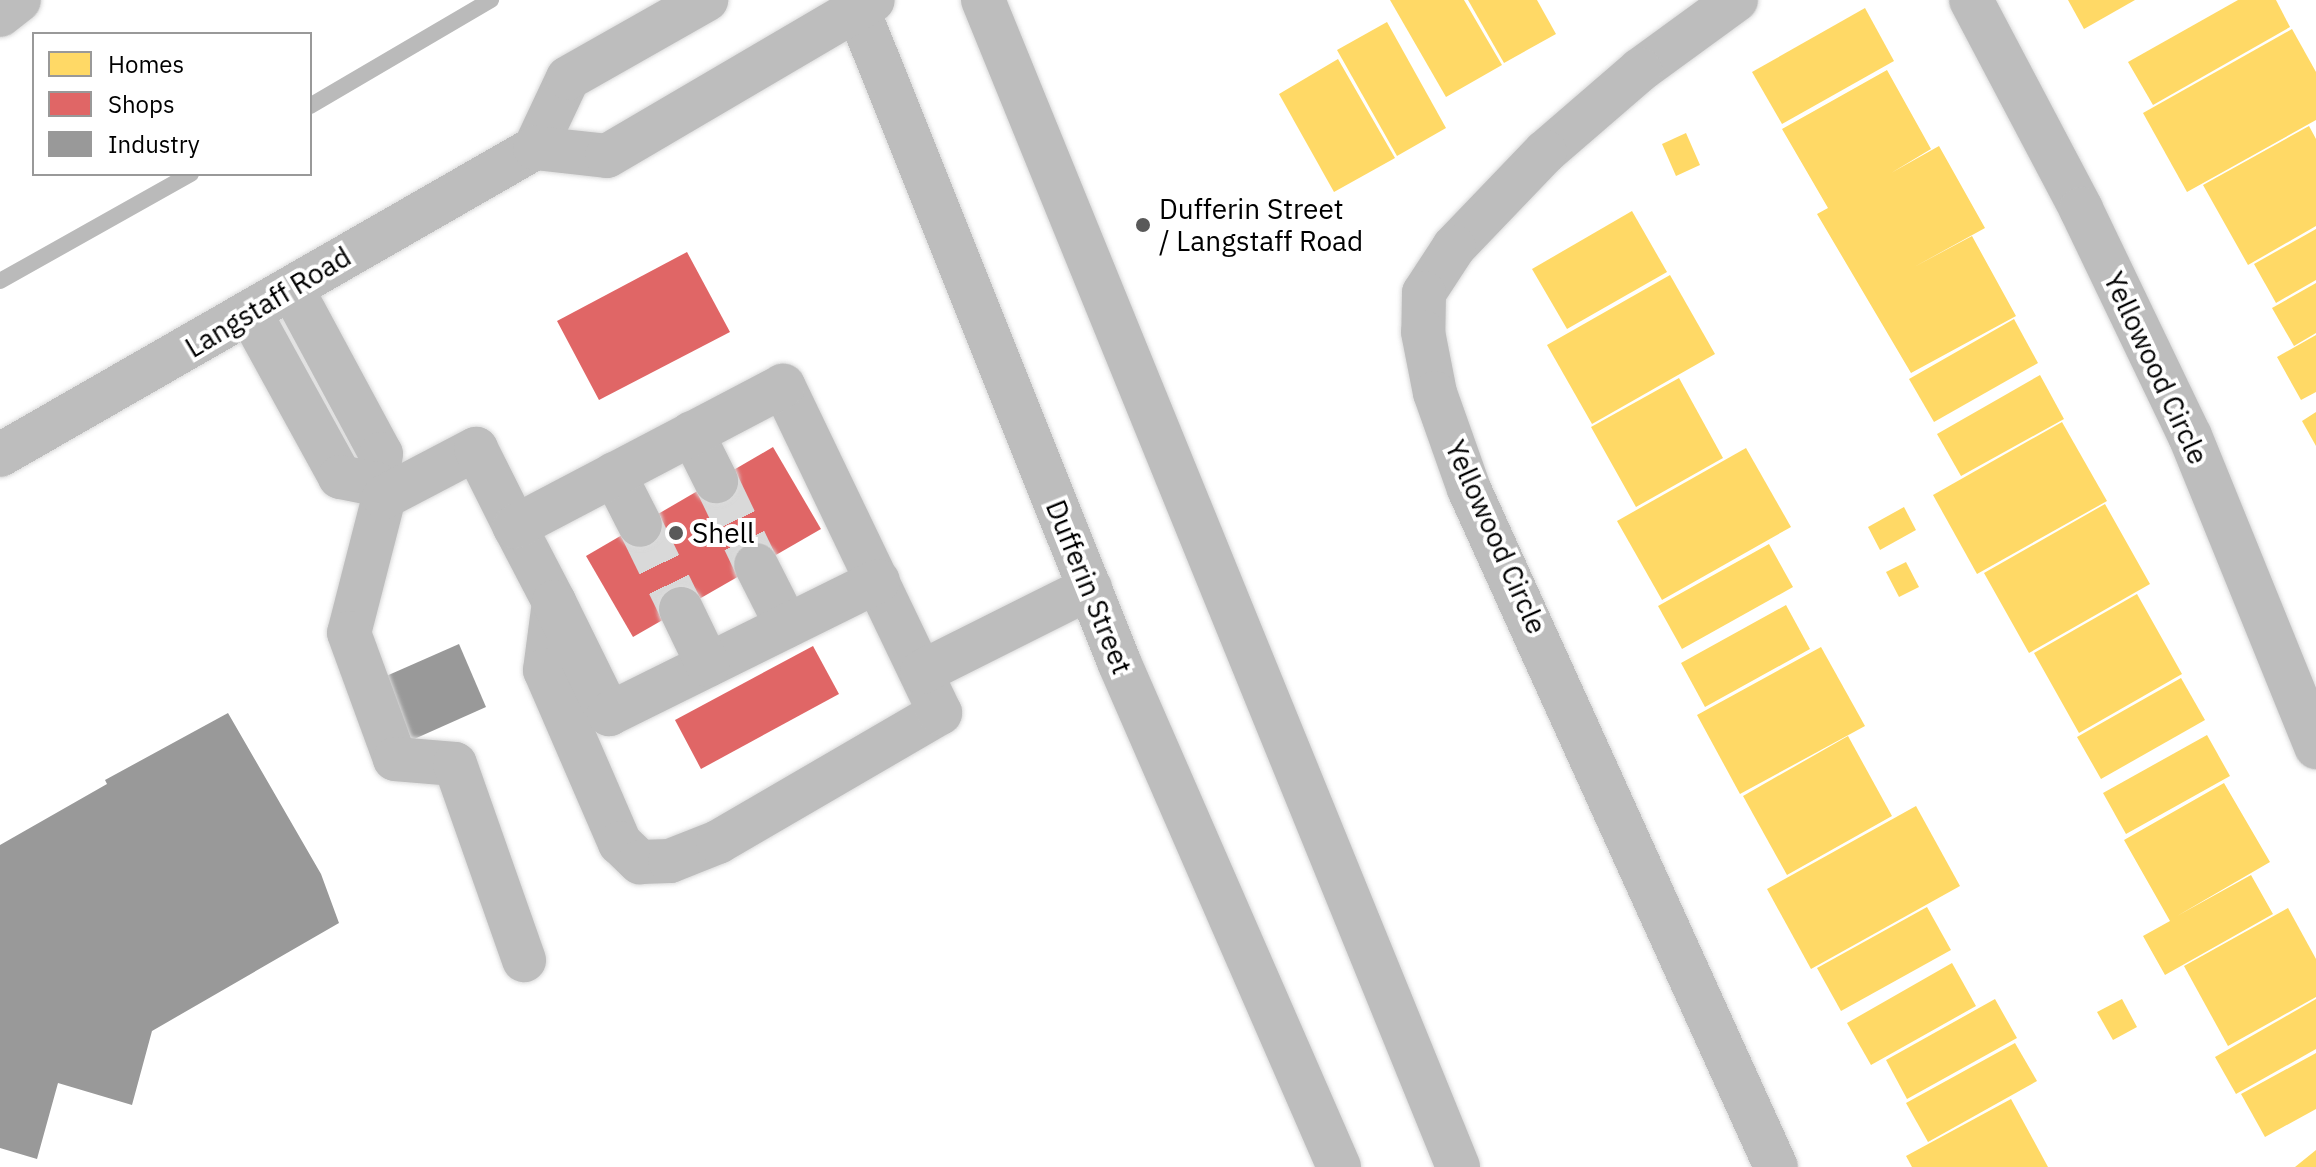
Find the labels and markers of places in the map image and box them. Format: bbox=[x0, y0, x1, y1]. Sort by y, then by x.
place label: Dufferin Street / Langstaff Road bbox=[1159, 192, 1363, 258]
marker: Dufferin Street / Langstaff Road bbox=[1134, 216, 1152, 234]
place label: Shell bbox=[692, 516, 755, 550]
marker: Shell bbox=[667, 524, 685, 542]

